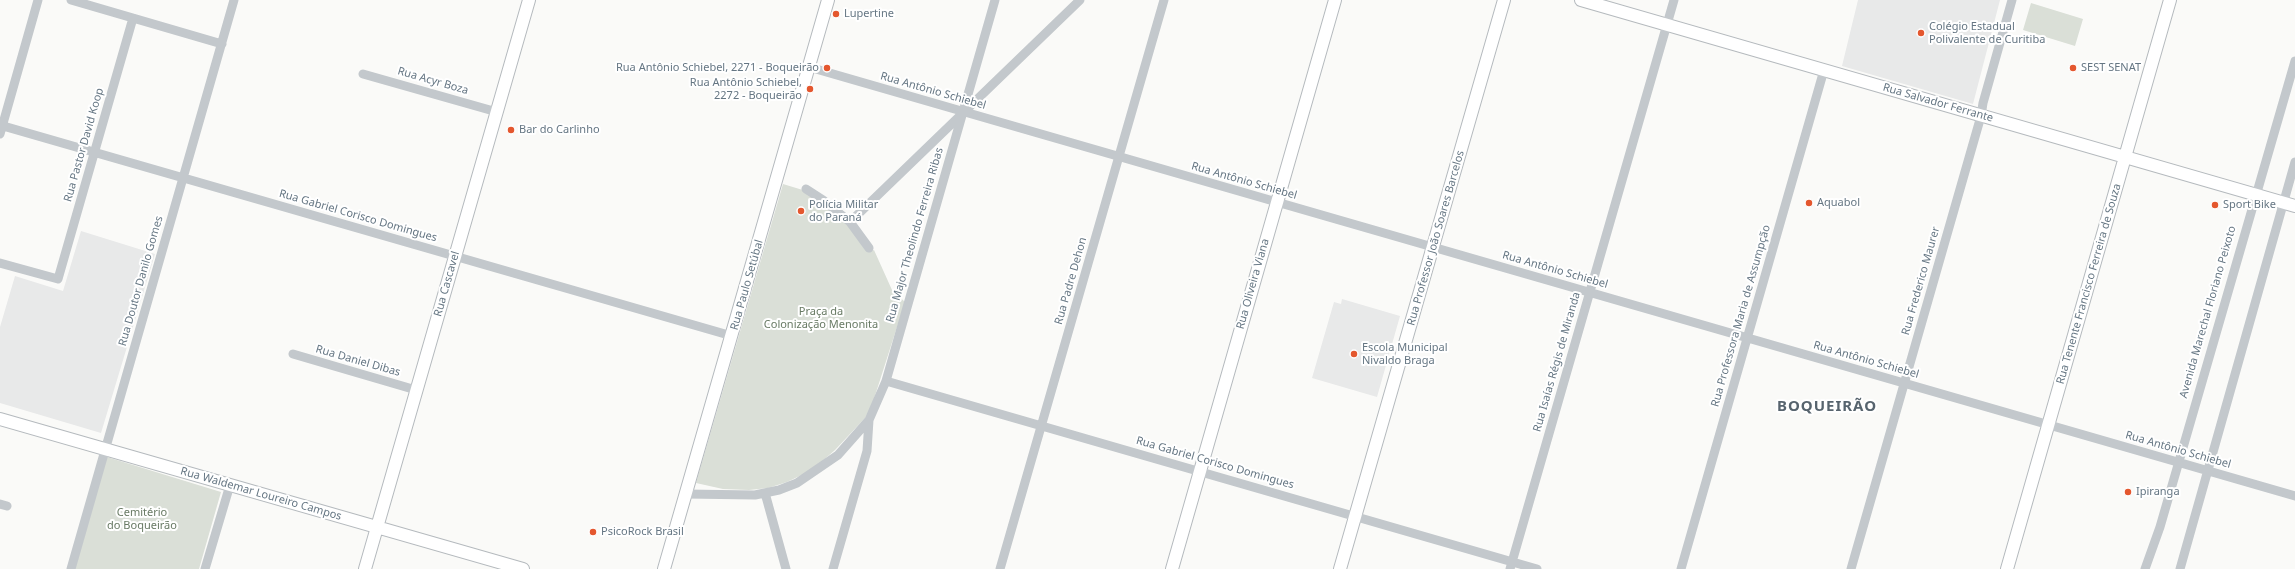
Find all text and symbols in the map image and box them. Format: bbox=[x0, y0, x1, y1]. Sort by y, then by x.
place label: Lupertine bbox=[844, 7, 894, 21]
marker: Lupertine bbox=[831, 9, 841, 19]
place label: Colégio Estadual Polivalente de Curitiba bbox=[1929, 20, 2045, 46]
marker: Colégio Estadual Polivalente de Curitiba bbox=[1916, 28, 1926, 38]
place label: Rua Antônio Schiebel, 2271 - Boqueirão bbox=[616, 61, 819, 75]
place label: SEST SENAT bbox=[2081, 61, 2141, 75]
marker: Rua Antônio Schiebel, 2271 - Boqueirão bbox=[822, 63, 832, 73]
marker: SEST SENAT bbox=[2068, 63, 2078, 73]
street label: Rua Acyr Boza bbox=[396, 65, 470, 97]
street label: Rua Antônio Schiebel bbox=[879, 70, 987, 112]
place label: Rua Antônio Schiebel, 2272 - Boqueirão bbox=[690, 76, 802, 102]
street label: Rua Salvador Ferrante bbox=[1881, 81, 1995, 125]
marker: Rua Antônio Schiebel, 2272 - Boqueirão bbox=[805, 84, 815, 94]
street label: Rua Pastor David Koop bbox=[61, 86, 107, 204]
place label: Bar do Carlinho bbox=[519, 123, 600, 137]
marker: Bar do Carlinho bbox=[506, 125, 516, 135]
street label: Rua Major Theolindo Ferreira Ribas bbox=[884, 146, 946, 324]
street label: Rua Professor João Soares Barcelos bbox=[1405, 149, 1467, 327]
street label: Rua Antônio Schiebel bbox=[1190, 160, 1298, 202]
street label: Rua Tenente Francisco Ferreira de Souza bbox=[2054, 182, 2124, 386]
street label: Rua Gabriel Corisco Domingues bbox=[278, 187, 438, 245]
place label: Aquabol bbox=[1817, 196, 1860, 210]
place label: Polícia Militar do Paraná bbox=[809, 198, 878, 224]
marker: Aquabol bbox=[1804, 198, 1814, 208]
place label: Sport Bike bbox=[2223, 198, 2276, 212]
marker: Sport Bike bbox=[2210, 200, 2220, 210]
marker: Polícia Militar do Paraná bbox=[796, 206, 806, 216]
street label: Rua Doutor Danilo Gomes bbox=[116, 214, 166, 348]
street label: Rua Professora Maria de Assumpção bbox=[1709, 223, 1773, 409]
street label: Avenida Marechal Floriano Peixoto bbox=[2177, 224, 2239, 400]
street label: Rua Frederico Maurer bbox=[1899, 225, 1943, 337]
street label: Rua Padre Dehon bbox=[1052, 236, 1090, 326]
street label: Rua Oliveira Viana bbox=[1234, 237, 1272, 331]
street label: Rua Paulo Setúbal bbox=[728, 238, 766, 332]
street label: Rua Antônio Schiebel bbox=[1501, 249, 1609, 291]
street label: Rua Cascavel bbox=[431, 250, 463, 318]
street label: Rua Isaías Régis de Miranda bbox=[1531, 291, 1583, 433]
park label: Praça da Colonização Menonita bbox=[764, 305, 878, 331]
street label: Rua Antônio Schiebel bbox=[1812, 339, 1920, 381]
place label: Escola Municipal Nivaldo Braga bbox=[1362, 341, 1447, 367]
street label: Rua Daniel Dibas bbox=[314, 343, 402, 379]
marker: Escola Municipal Nivaldo Braga bbox=[1349, 349, 1359, 359]
district label: BOQUEIRÃO bbox=[1777, 398, 1877, 416]
street label: Rua Antônio Schiebel bbox=[2124, 429, 2232, 471]
street label: Rua Gabriel Corisco Domingues bbox=[1135, 434, 1295, 492]
street label: Rua Waldemar Loureiro Campos bbox=[179, 465, 343, 523]
place label: Ipiranga bbox=[2136, 485, 2180, 499]
marker: Ipiranga bbox=[2123, 487, 2133, 497]
park label: Cemitério do Boqueirão bbox=[107, 506, 177, 532]
place label: PsicoRock Brasil bbox=[601, 525, 684, 539]
marker: PsicoRock Brasil bbox=[588, 527, 598, 537]

